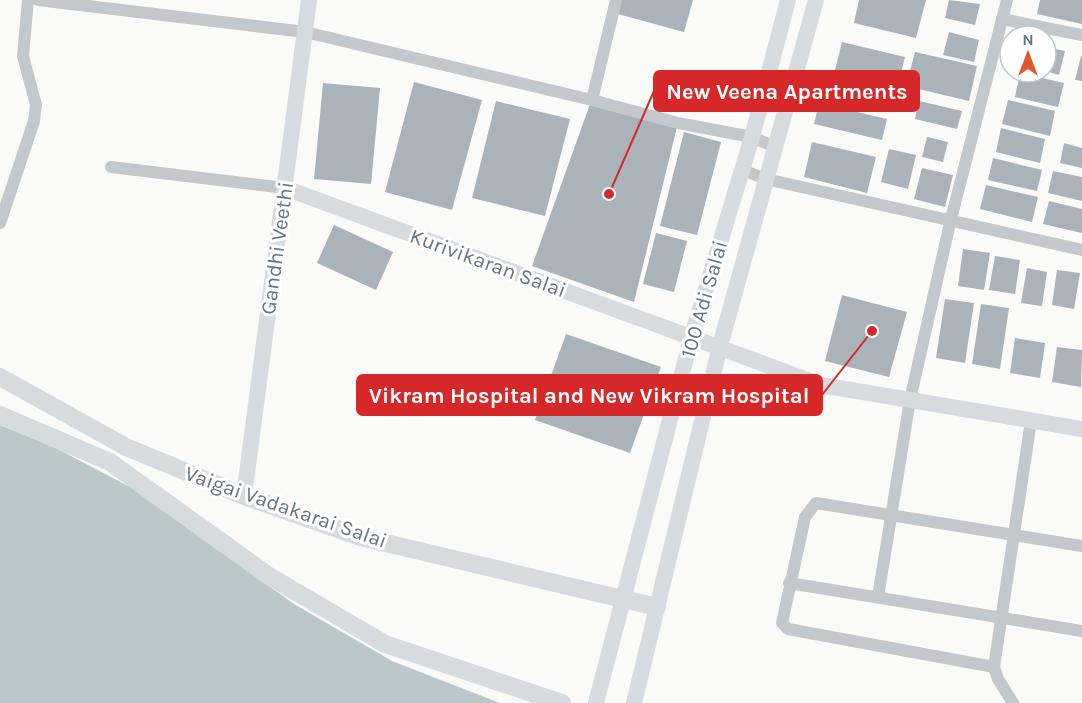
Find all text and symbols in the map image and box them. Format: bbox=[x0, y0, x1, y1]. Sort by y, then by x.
north arrow bbox=[998, 24, 1058, 84]
text: N bbox=[1022, 30, 1034, 49]
callout: New Veena Apartments bbox=[654, 71, 919, 111]
text: New Veena Apartments bbox=[666, 79, 908, 105]
street label: Gandhi Veethi bbox=[256, 180, 298, 316]
street label: Kurivikaran Salai bbox=[407, 224, 569, 302]
street label: 100 Adi Salai bbox=[676, 238, 732, 360]
callout: Vikram Hospital and New Vikram Hospital bbox=[357, 375, 822, 415]
text: Vikram Hospital and New Vikram Hospital bbox=[369, 383, 809, 409]
street label: Vaigai Vadakarai Salai bbox=[182, 461, 390, 553]

